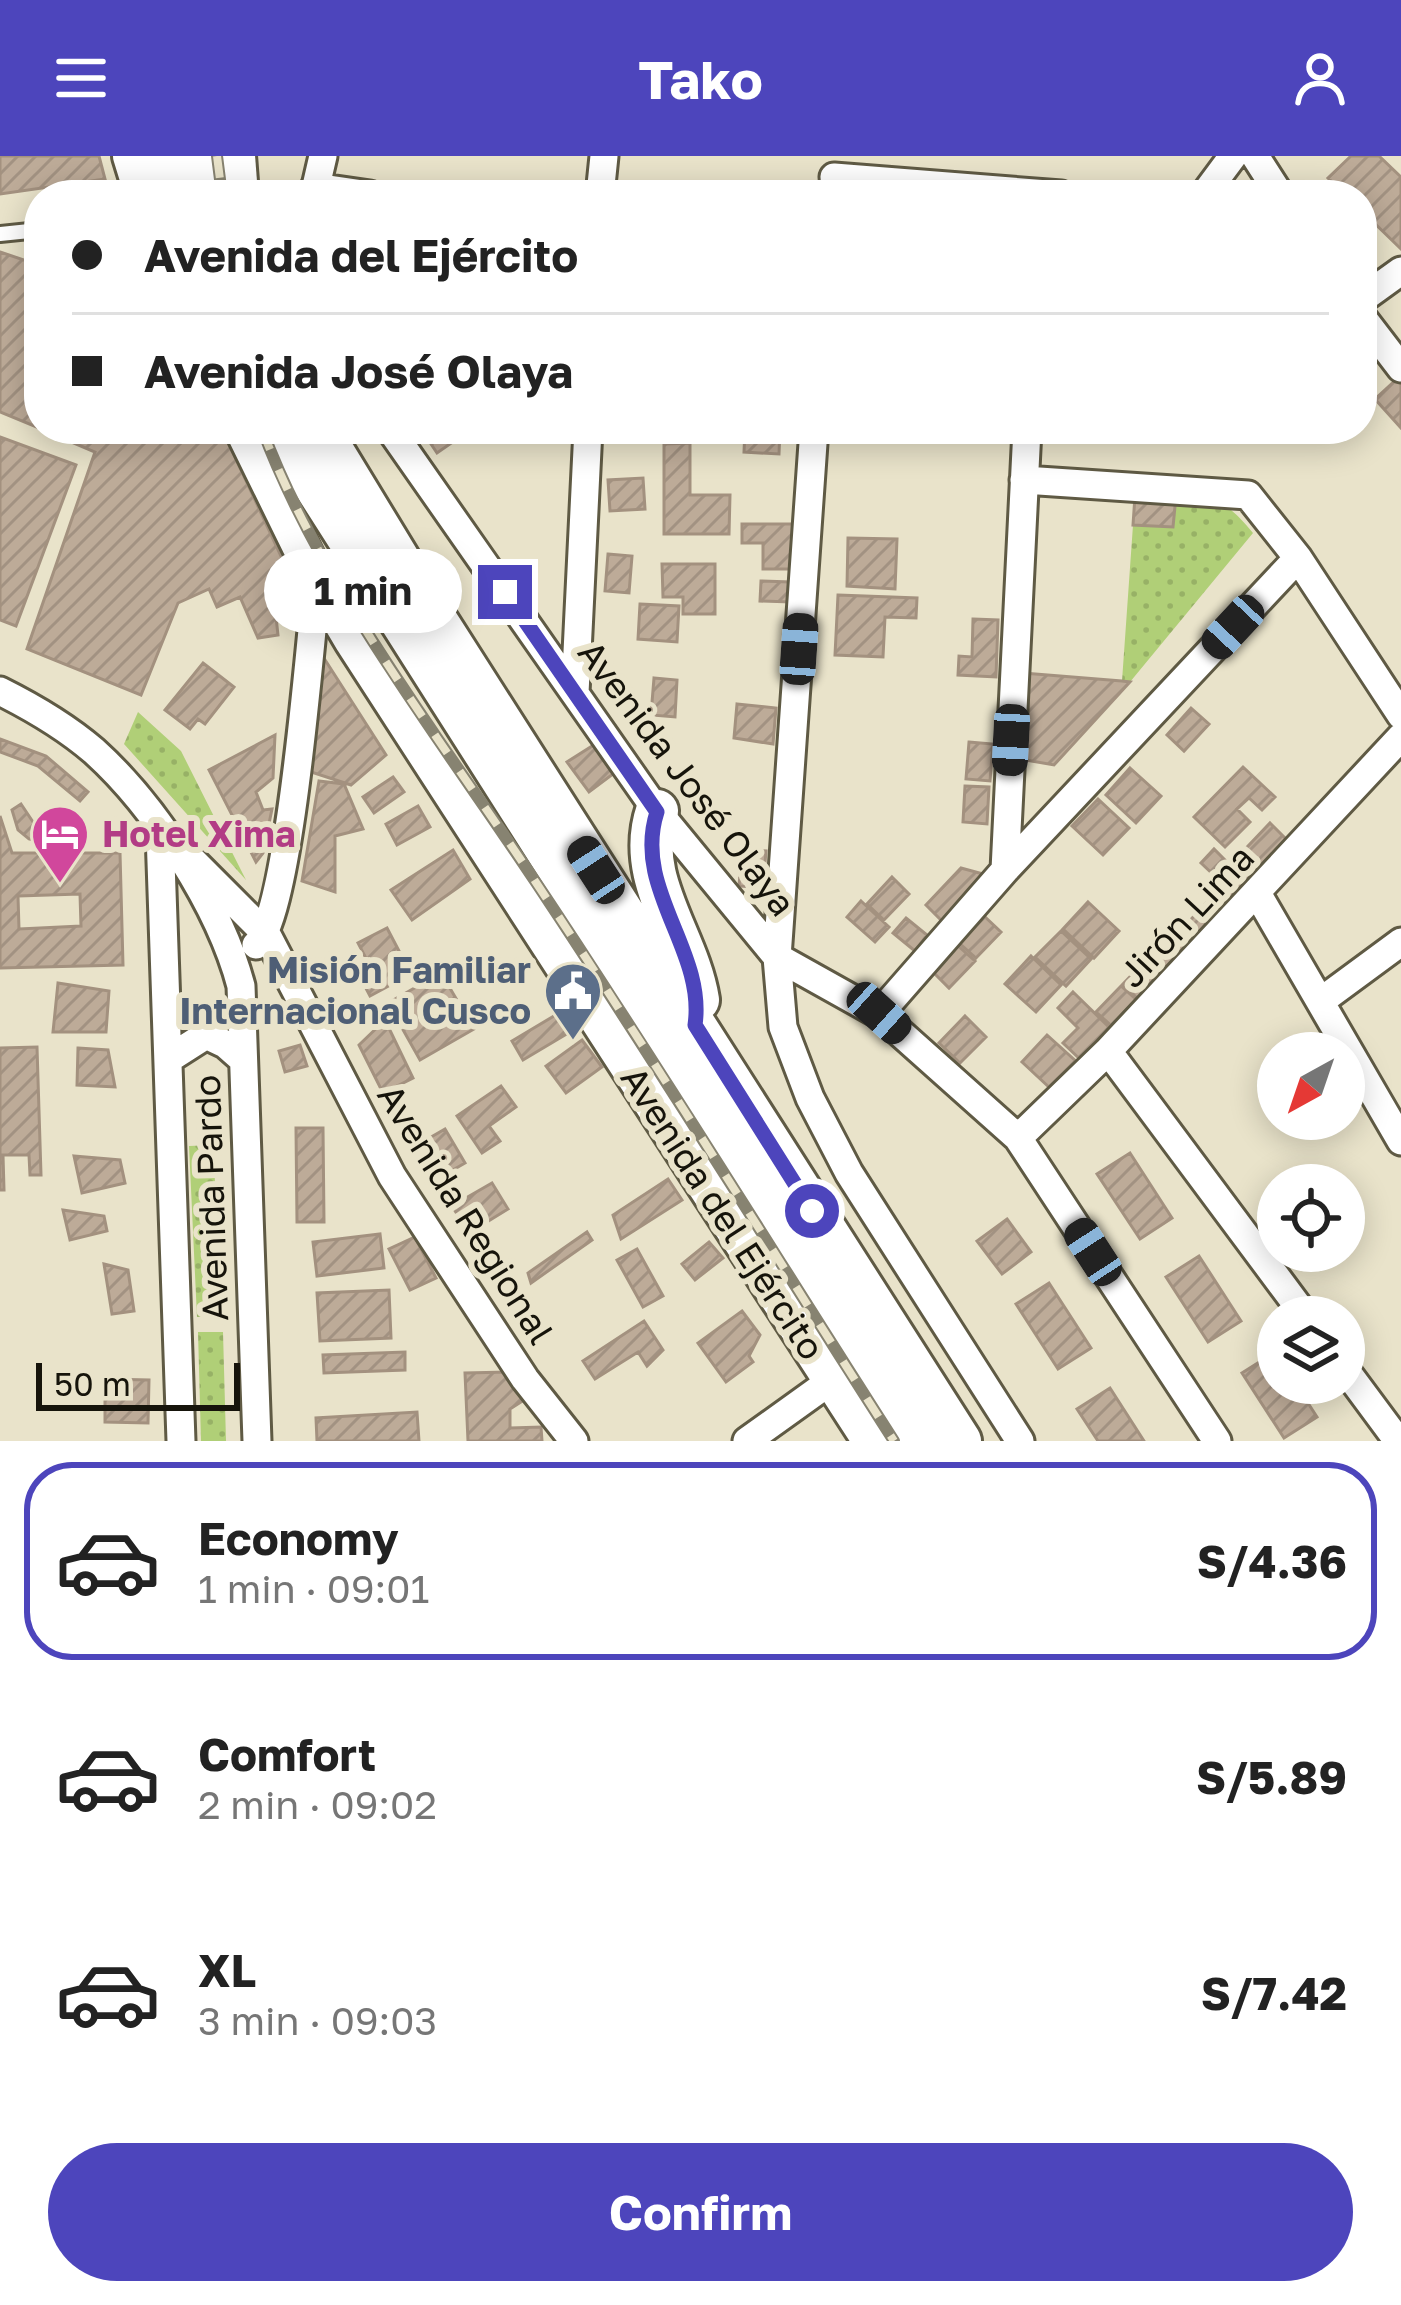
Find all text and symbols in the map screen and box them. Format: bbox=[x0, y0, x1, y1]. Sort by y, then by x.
icon: menu bbox=[48, 45, 114, 111]
icon: person bbox=[1287, 45, 1353, 111]
text: Tako bbox=[638, 46, 763, 111]
text: Avenida del Ejército bbox=[144, 228, 578, 282]
text: Avenida José Olaya bbox=[144, 344, 573, 398]
callout: 1 min bbox=[265, 550, 463, 634]
route end bbox=[478, 565, 532, 619]
text: 1 min bbox=[314, 567, 412, 614]
car bbox=[1195, 588, 1271, 666]
car bbox=[779, 612, 819, 686]
street label: Avenida José Olaya bbox=[570, 632, 805, 924]
car bbox=[991, 703, 1031, 777]
hotel icon: Hotel Xima bbox=[29, 803, 91, 885]
place label: Hotel Xima bbox=[102, 812, 296, 855]
car bbox=[561, 830, 631, 910]
street label: Jirón Lima bbox=[1109, 836, 1262, 996]
place label: Misión Familiar Internacional Cusco bbox=[179, 948, 531, 1032]
public building icon: Misión Familiar Internacional Cusco bbox=[542, 960, 604, 1042]
car bbox=[840, 976, 918, 1050]
north arrow bbox=[1257, 1032, 1365, 1140]
map controls bbox=[1257, 1032, 1365, 1404]
street label: Avenida del Ejército bbox=[613, 1058, 834, 1367]
street label: Avenida Pardo bbox=[185, 1074, 236, 1322]
street label: Avenida Regional bbox=[369, 1076, 564, 1351]
button: locate bbox=[1257, 1164, 1365, 1272]
route start bbox=[785, 1184, 839, 1238]
car bbox=[1058, 1212, 1128, 1292]
button: layers bbox=[1257, 1296, 1365, 1404]
scale bar bbox=[36, 1357, 240, 1410]
text: 50 m bbox=[54, 1364, 131, 1403]
icon: car bbox=[54, 1507, 162, 1615]
text: Economy bbox=[198, 1511, 399, 1565]
text: S/4.36 bbox=[1197, 1534, 1347, 1588]
text: 1 min · 09:01 bbox=[198, 1565, 429, 1612]
icon: car bbox=[54, 1723, 162, 1831]
text: Comfort bbox=[198, 1727, 376, 1781]
text: S/5.89 bbox=[1196, 1750, 1347, 1804]
text: 2 min · 09:02 bbox=[198, 1781, 437, 1828]
icon: car bbox=[54, 1939, 162, 2047]
text: XL bbox=[198, 1943, 256, 1997]
text: S/7.42 bbox=[1201, 1966, 1347, 2020]
text: 3 min · 09:03 bbox=[198, 1997, 437, 2044]
button: Confirm bbox=[48, 2143, 1353, 2281]

